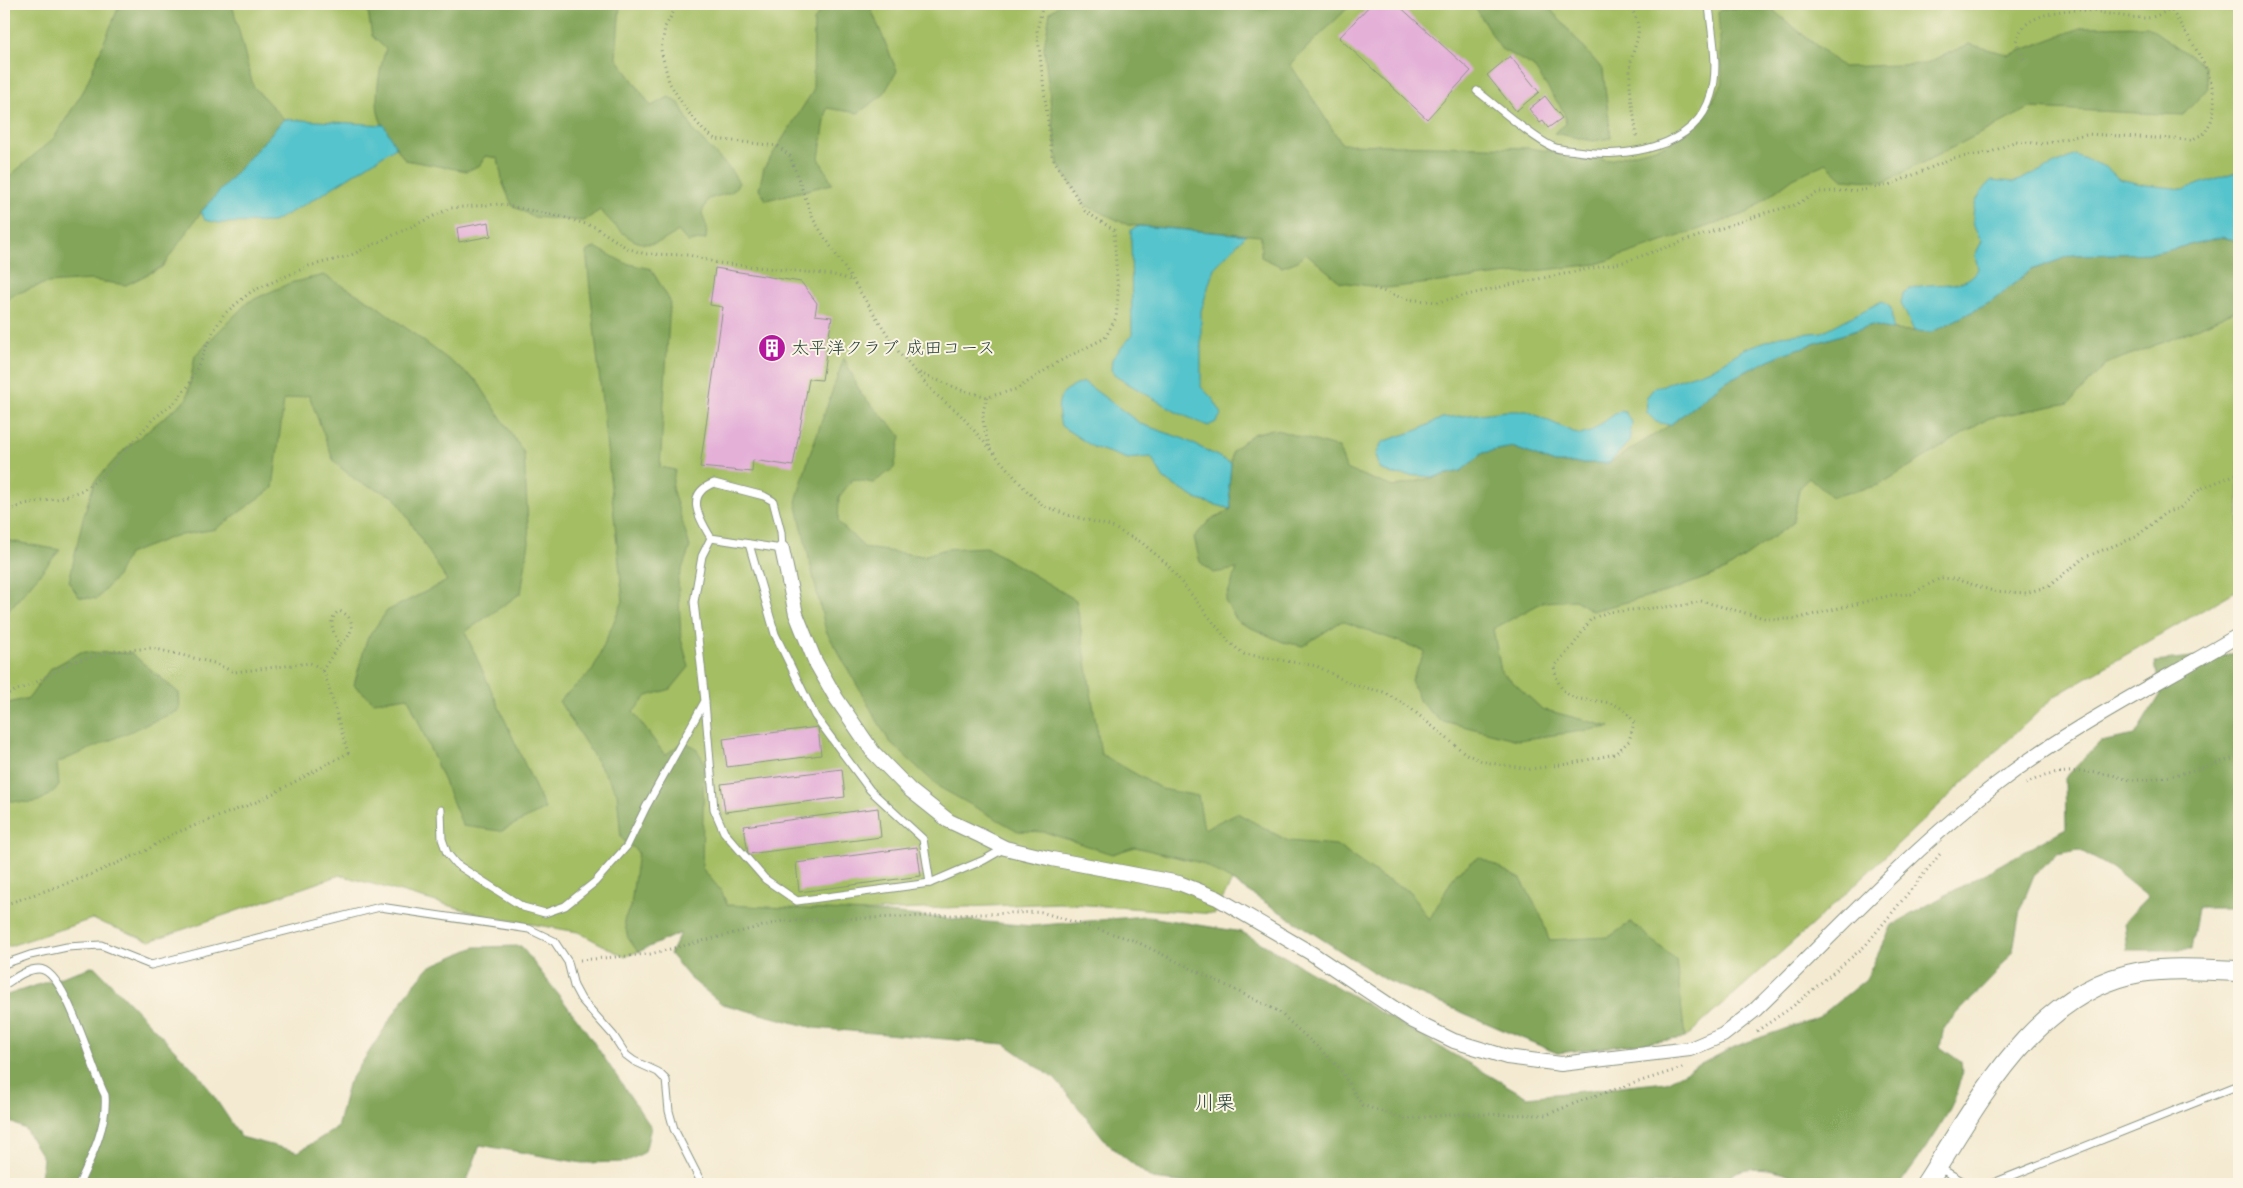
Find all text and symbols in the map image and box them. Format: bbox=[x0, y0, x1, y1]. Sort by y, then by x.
building icon: 太平洋クラブ 成田コース bbox=[757, 333, 787, 363]
place label: 太平洋クラブ 成田コース bbox=[791, 336, 995, 361]
district label: 川栗 bbox=[1195, 1089, 1235, 1117]

